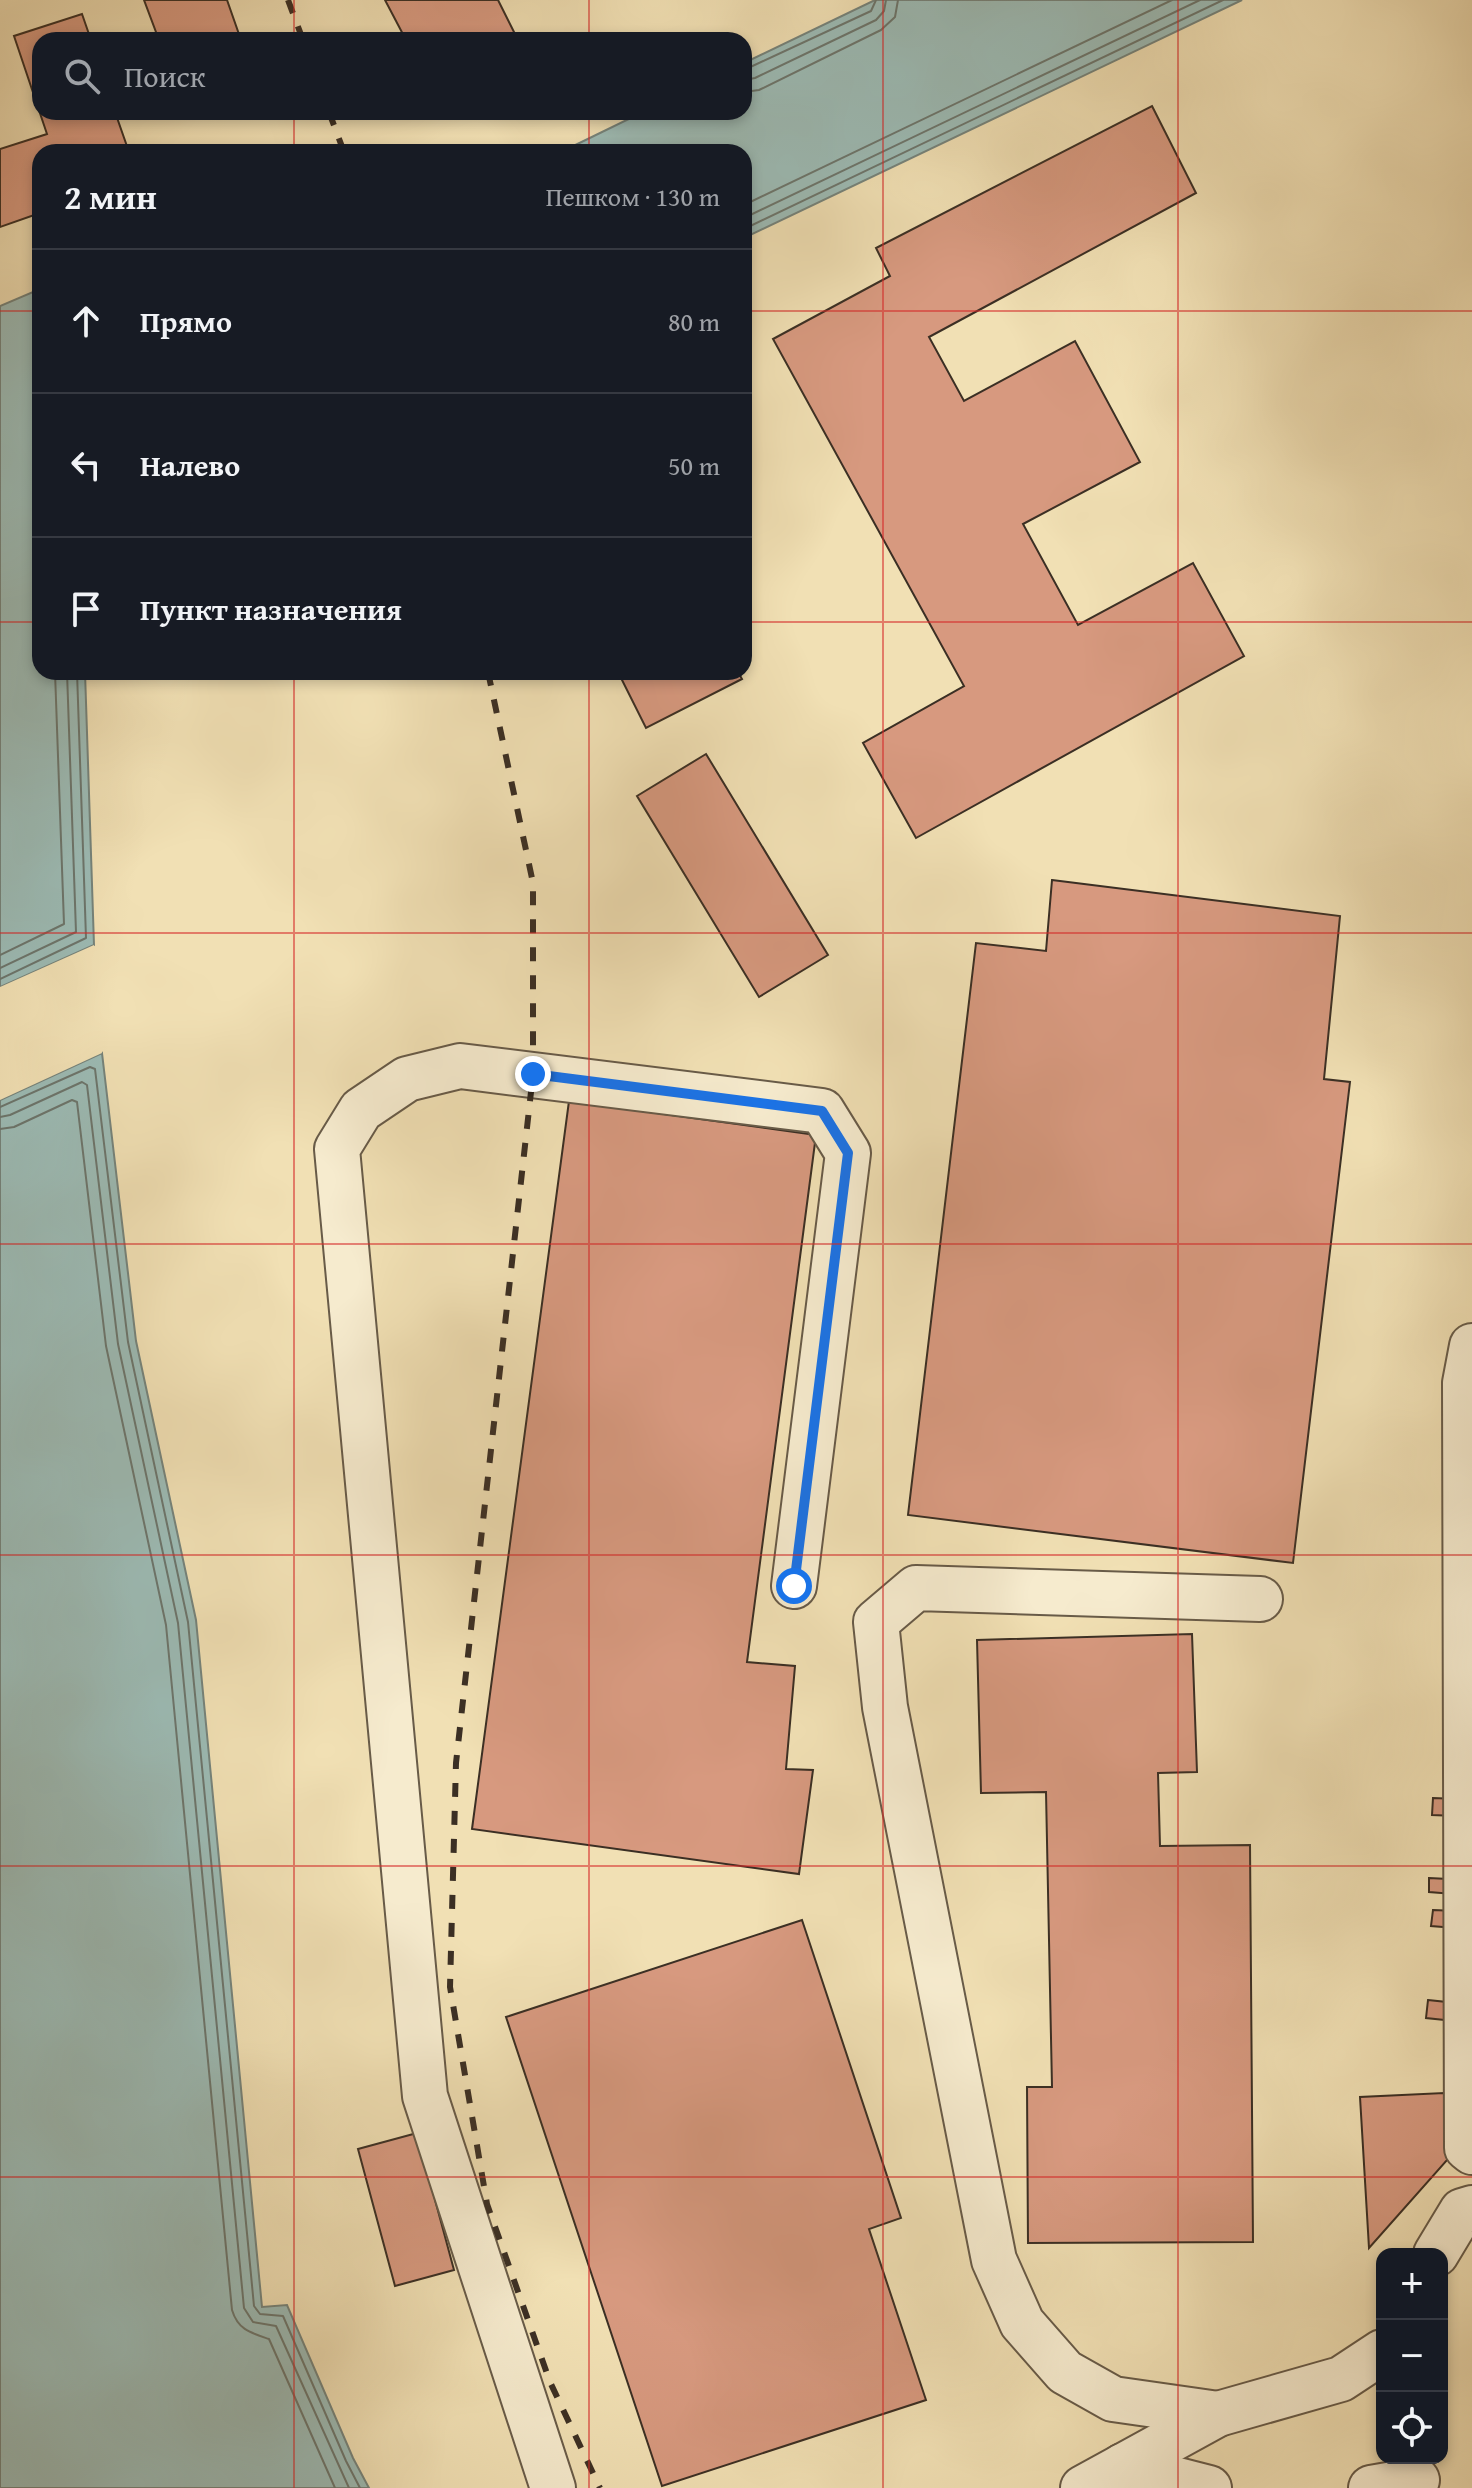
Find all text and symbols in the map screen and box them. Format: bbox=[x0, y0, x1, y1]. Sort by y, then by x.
search box bbox=[32, 32, 752, 120]
icon: search bbox=[60, 54, 104, 98]
text: Поиск bbox=[124, 54, 206, 98]
text: 2 мин bbox=[64, 172, 157, 221]
text: Пешком · 130 m bbox=[546, 177, 720, 216]
icon: ahead bbox=[64, 299, 108, 343]
text: Прямо bbox=[140, 299, 232, 343]
text: 80 m bbox=[668, 302, 720, 341]
icon: left bbox=[64, 443, 108, 487]
text: Налево bbox=[140, 443, 240, 487]
text: 50 m bbox=[668, 446, 720, 485]
icon: arrive bbox=[64, 587, 108, 631]
text: Пункт назначения bbox=[140, 587, 402, 631]
route end bbox=[515, 1056, 551, 1092]
route start bbox=[776, 1568, 812, 1604]
map controls bbox=[1376, 2248, 1448, 2464]
button: + bbox=[1376, 2248, 1448, 2320]
button: − bbox=[1376, 2320, 1448, 2392]
button: locate bbox=[1376, 2392, 1448, 2464]

